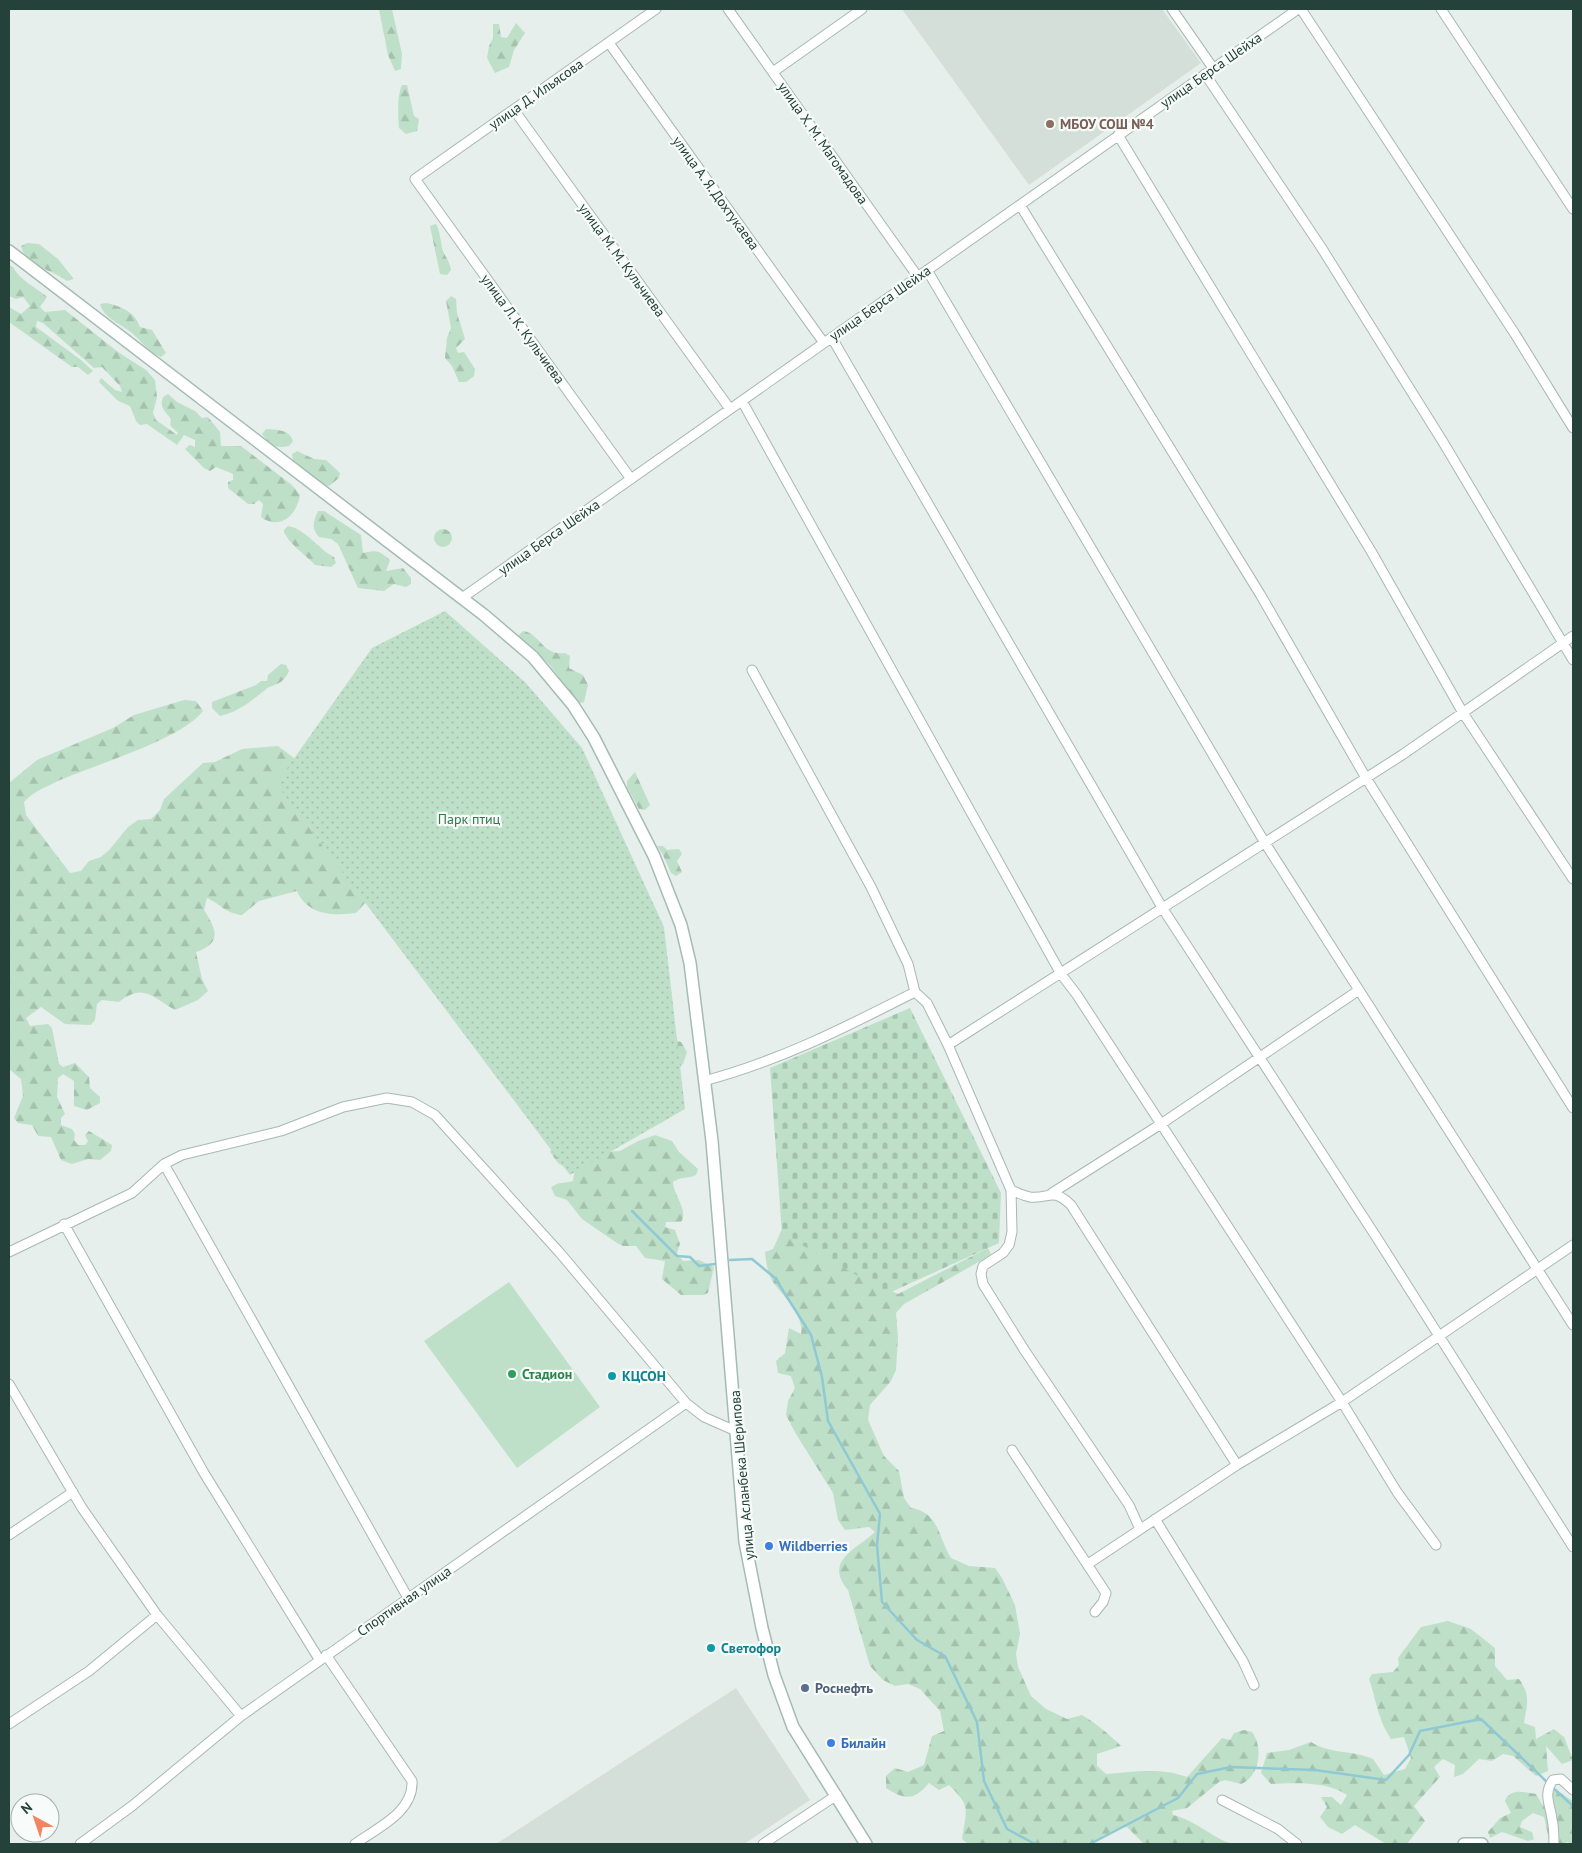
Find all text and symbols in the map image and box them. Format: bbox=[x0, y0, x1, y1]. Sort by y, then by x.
street label: улица Берса Шейха bbox=[1157, 28, 1265, 112]
street label: улица Д. Ильясова bbox=[485, 55, 587, 133]
street label: улица Х. М. Магомадова bbox=[774, 78, 872, 208]
place label: МБОУ СОШ №4 bbox=[1060, 115, 1154, 133]
marker: МБОУ СОШ №4 bbox=[1044, 118, 1056, 130]
street label: улица А. Я. Дохтукаева bbox=[669, 132, 763, 254]
street label: улица М. М. Кульчиева bbox=[575, 200, 669, 320]
street label: улица Берса Шейха bbox=[826, 261, 934, 345]
street label: улица Л. К. Кульчиева bbox=[477, 271, 569, 387]
street label: улица Берса Шейха bbox=[495, 495, 603, 579]
park label: Парк птиц bbox=[438, 810, 501, 828]
place label: Стадион bbox=[522, 1365, 572, 1383]
place label: КЦСОН bbox=[622, 1367, 666, 1385]
marker: Стадион bbox=[506, 1368, 518, 1380]
marker: КЦСОН bbox=[606, 1370, 618, 1382]
street label: улица Асланбека Шерипова bbox=[726, 1389, 758, 1561]
place label: Wildberries bbox=[779, 1537, 848, 1555]
marker: Wildberries bbox=[763, 1540, 775, 1552]
street label: Спортивная улица bbox=[353, 1562, 455, 1640]
place label: Светофор bbox=[721, 1639, 782, 1657]
marker: Светофор bbox=[705, 1642, 717, 1654]
place label: Роснефть bbox=[815, 1679, 873, 1697]
marker: Роснефть bbox=[799, 1682, 811, 1694]
place label: Билайн bbox=[841, 1734, 886, 1752]
marker: Билайн bbox=[825, 1737, 837, 1749]
north arrow bbox=[10, 1793, 60, 1843]
text: N bbox=[17, 1798, 36, 1818]

